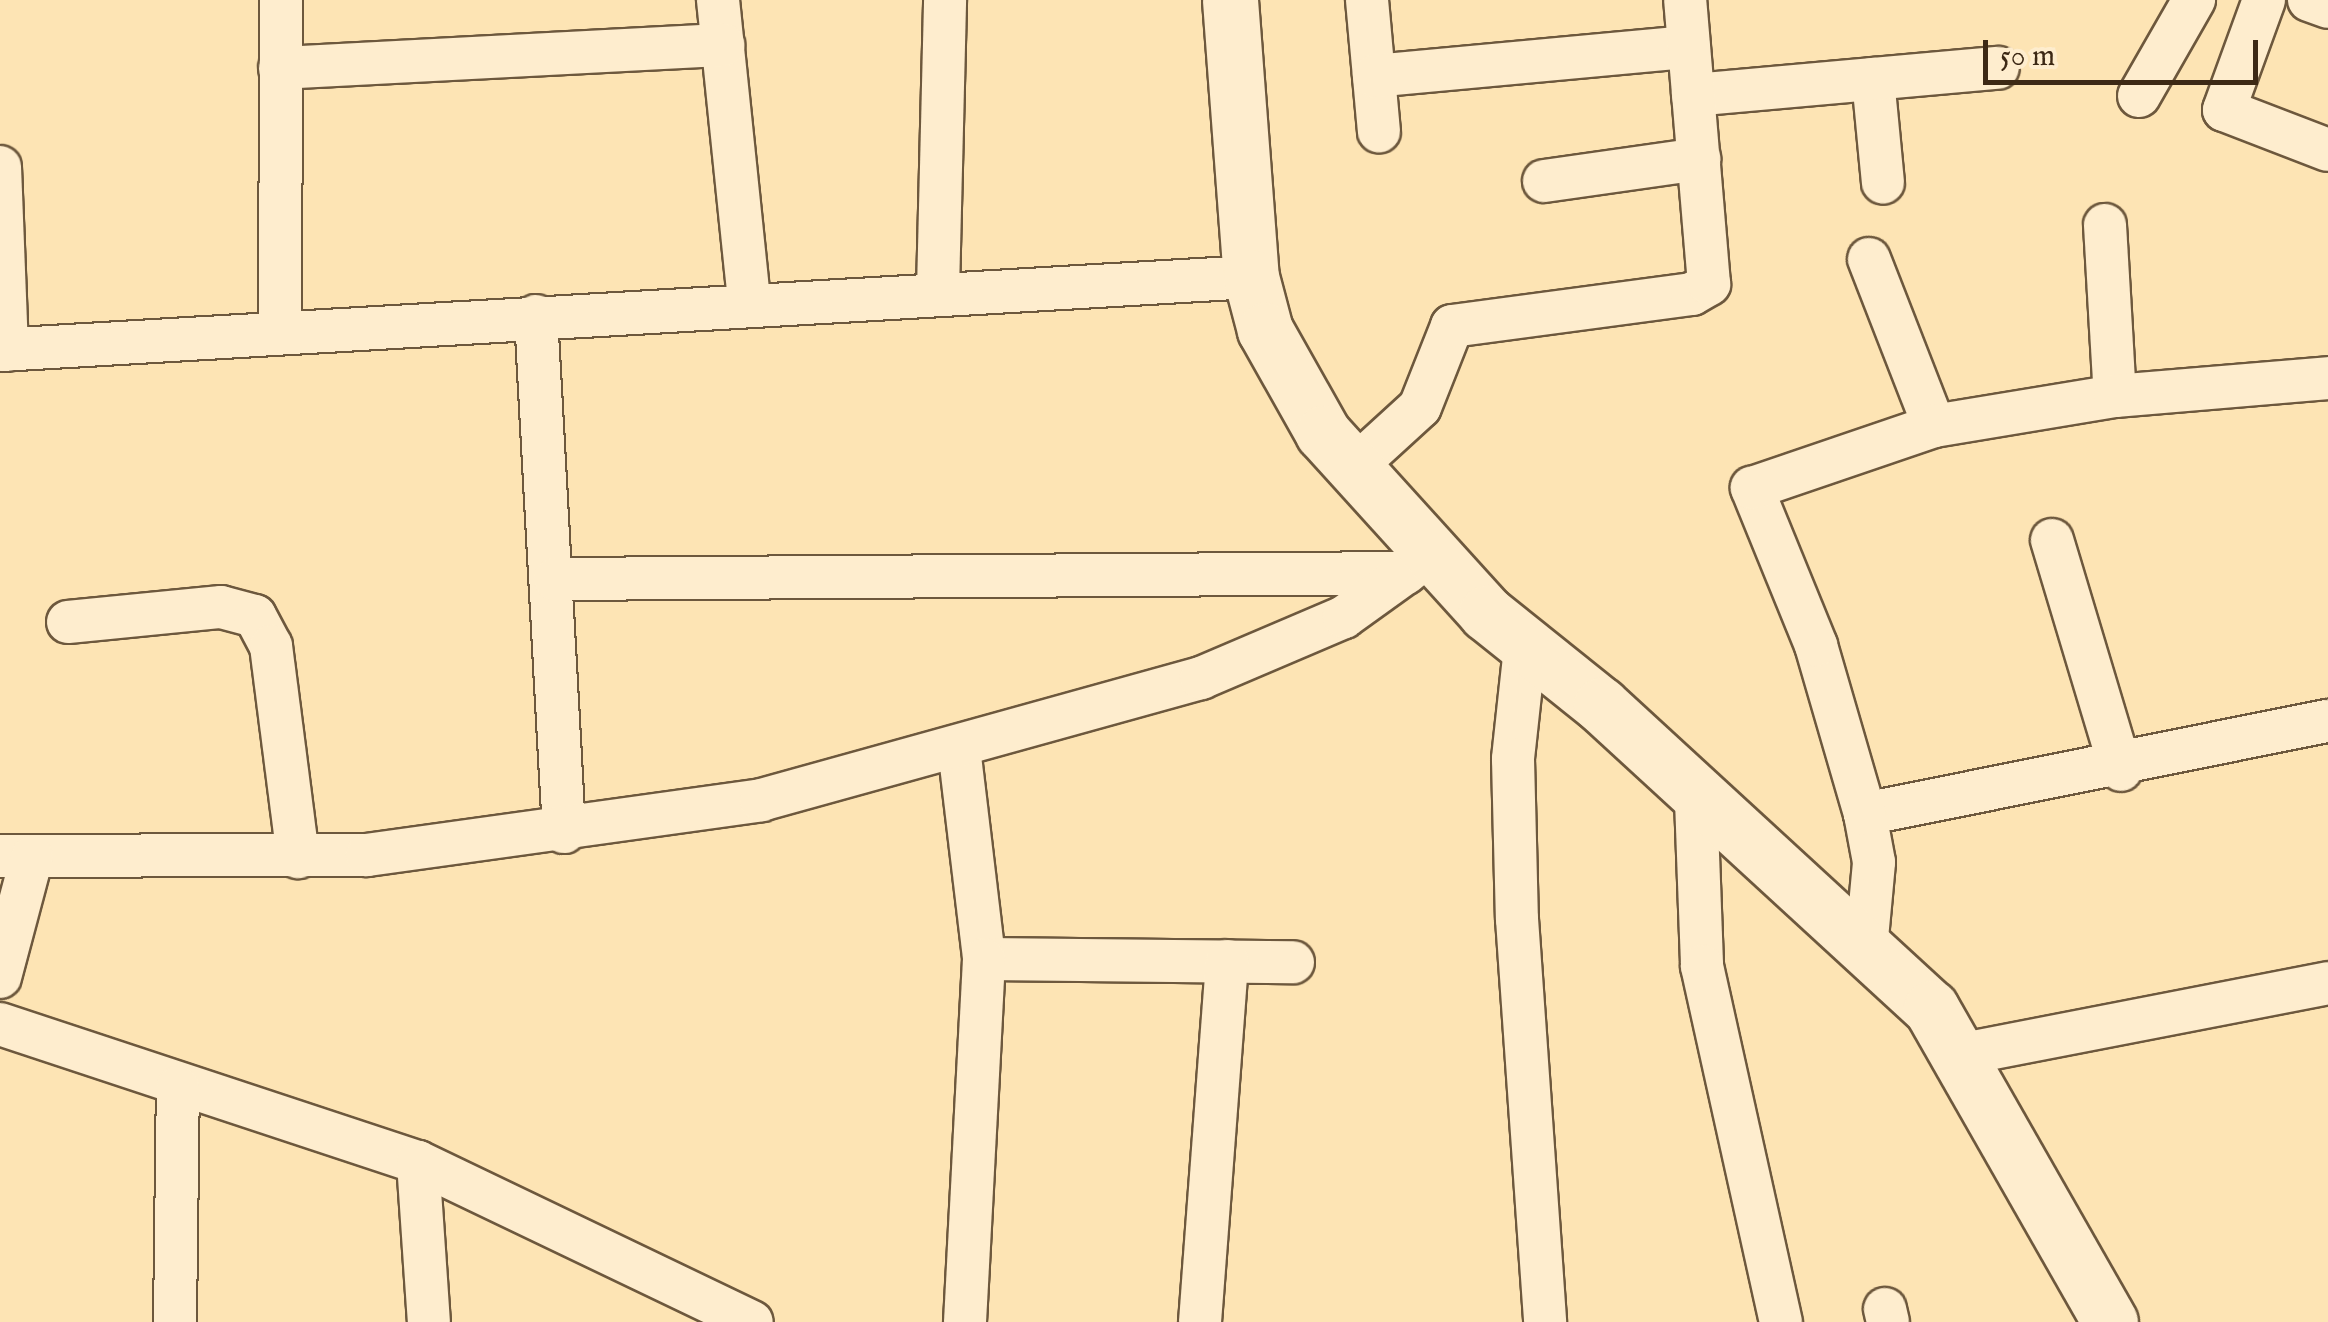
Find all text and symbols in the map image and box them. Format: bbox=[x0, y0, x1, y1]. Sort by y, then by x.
scale bar bbox=[1988, 20, 2263, 82]
text: 50 m bbox=[2000, 38, 2055, 76]

